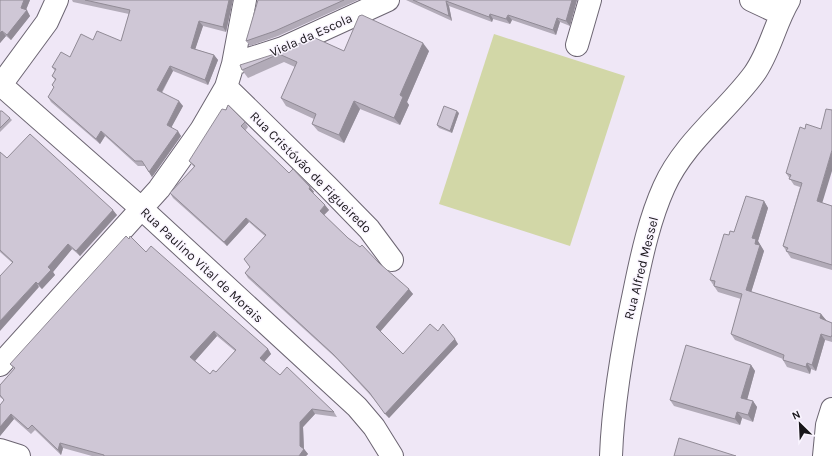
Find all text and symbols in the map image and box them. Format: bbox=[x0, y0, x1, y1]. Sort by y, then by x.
street label: Viela da Escola bbox=[268, 10, 354, 60]
street label: Rua Cristóvão de Figueiredo bbox=[247, 108, 375, 236]
street label: Rua Paulino Vital de Morais bbox=[138, 204, 266, 326]
street label: Rua Alfred Messel bbox=[621, 215, 661, 321]
north arrow bbox=[780, 404, 820, 444]
text: N bbox=[790, 408, 802, 423]

